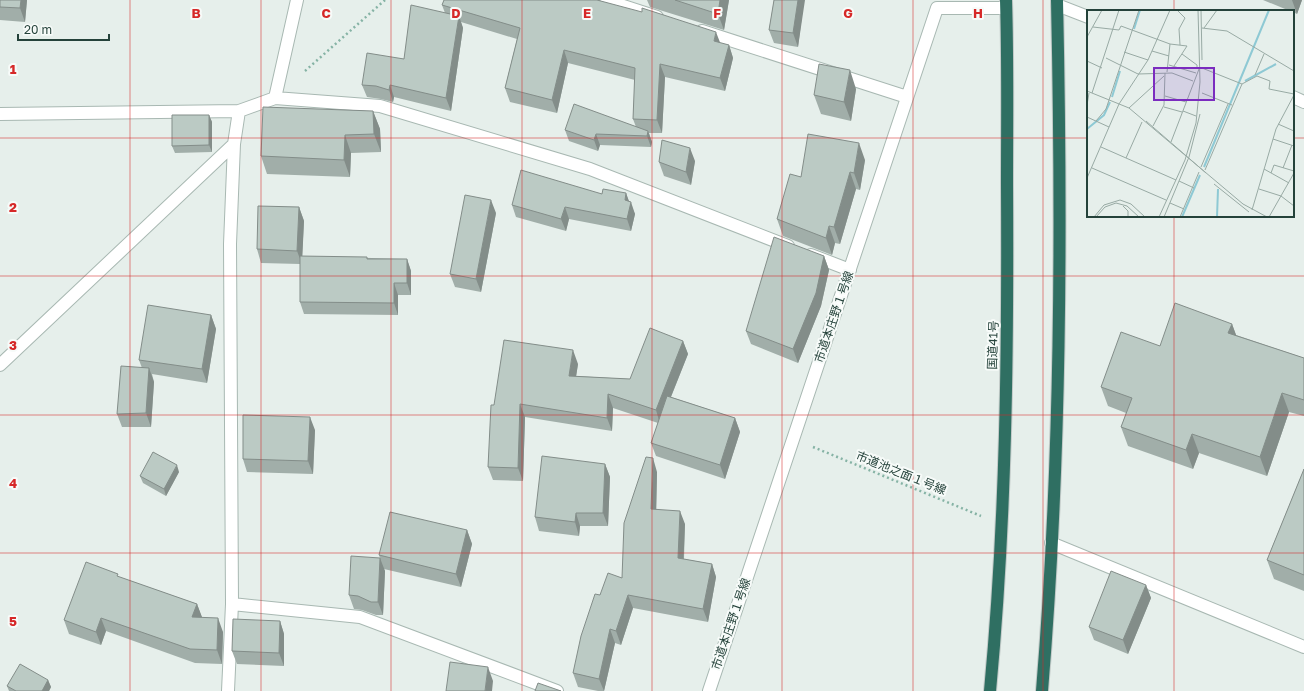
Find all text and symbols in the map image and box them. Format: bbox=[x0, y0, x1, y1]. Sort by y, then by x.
text: B bbox=[191, 5, 201, 21]
text: C bbox=[321, 5, 331, 21]
text: D bbox=[451, 5, 461, 21]
text: E bbox=[583, 5, 591, 21]
text: F bbox=[713, 5, 721, 21]
text: G bbox=[843, 5, 853, 21]
text: H bbox=[973, 5, 983, 21]
inset map bbox=[1087, 10, 1294, 217]
scale bar bbox=[18, 16, 109, 42]
text: 20 m bbox=[24, 22, 52, 37]
text: 1 bbox=[10, 61, 17, 77]
text: 2 bbox=[9, 199, 17, 215]
street label: 市道本庄野１号線 bbox=[811, 269, 856, 365]
street label: 国道41号 bbox=[984, 320, 1001, 370]
text: 3 bbox=[9, 337, 17, 353]
street label: 市道池之面１号線 bbox=[854, 448, 949, 497]
text: 4 bbox=[9, 475, 17, 491]
street label: 市道本庄野１号線 bbox=[708, 576, 753, 672]
text: 5 bbox=[9, 613, 17, 629]

